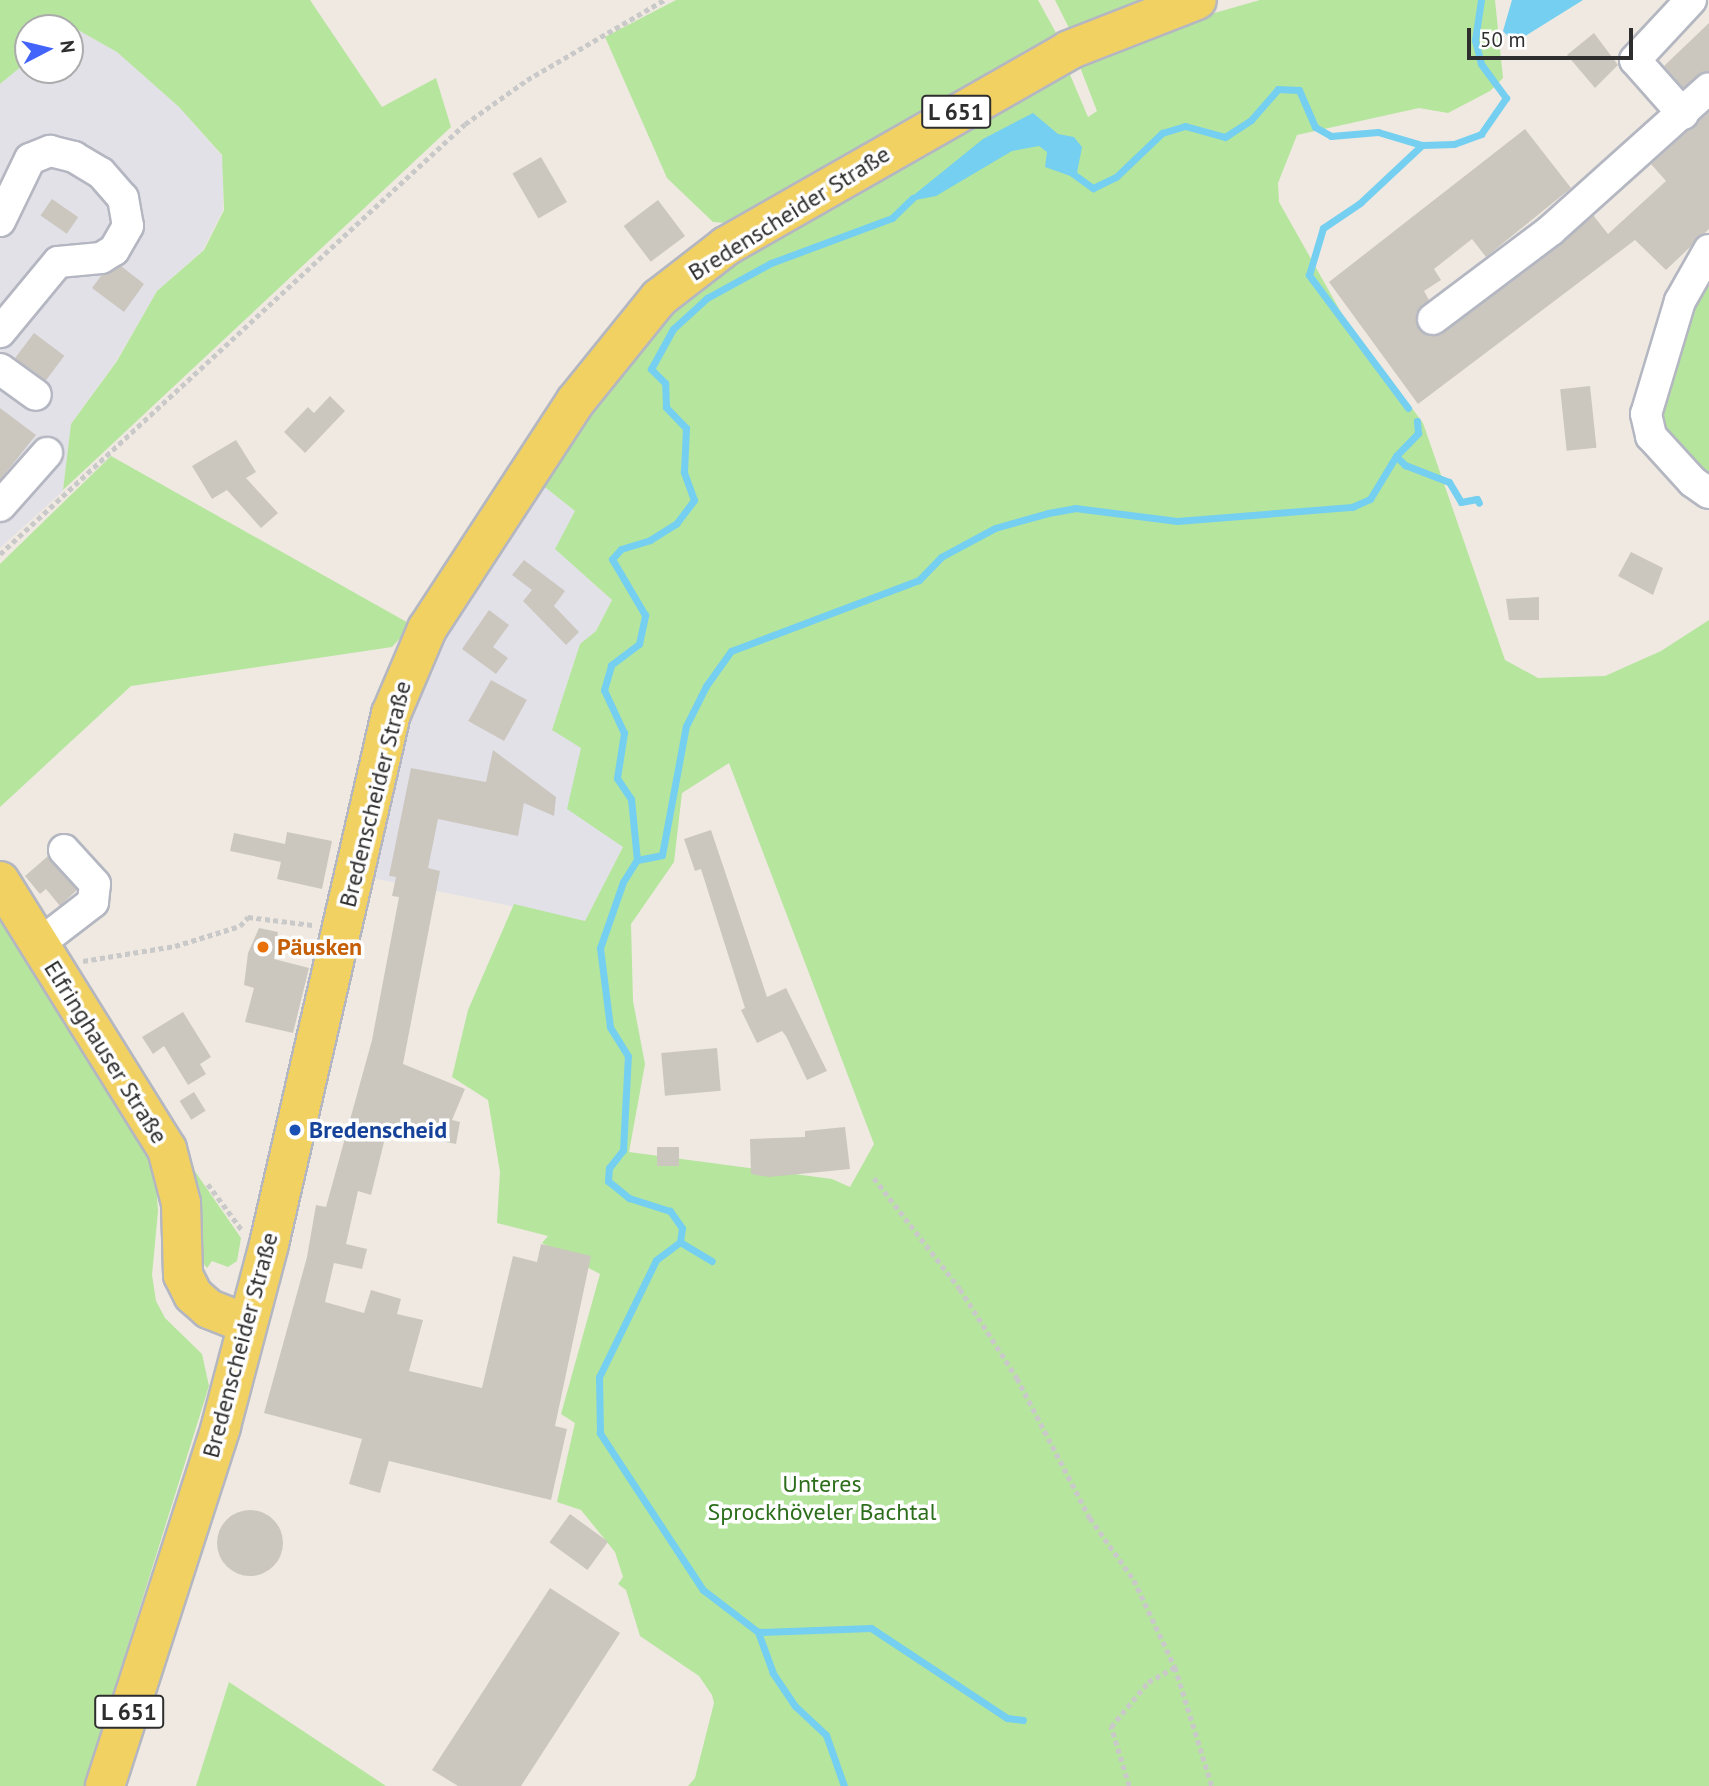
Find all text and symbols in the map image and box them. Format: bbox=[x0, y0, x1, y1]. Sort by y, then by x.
north arrow bbox=[14, 14, 84, 84]
scale bar bbox=[1471, 14, 1637, 58]
text: 50 m bbox=[1480, 26, 1526, 53]
text: N bbox=[55, 39, 81, 54]
road number: L 651 bbox=[919, 92, 993, 132]
street label: Bredenscheider Straße bbox=[683, 139, 895, 287]
street label: Bredenscheider Straße bbox=[333, 678, 417, 910]
place label: Päusken bbox=[277, 933, 362, 961]
marker: Päusken bbox=[255, 939, 271, 955]
street label: Elfringhauser Straße bbox=[38, 955, 174, 1149]
place label: Bredenscheid bbox=[309, 1116, 447, 1144]
marker: Bredenscheid bbox=[287, 1122, 303, 1138]
street label: Bredenscheider Straße bbox=[196, 1229, 284, 1461]
park label: Unteres Sprockhöveler Bachtal bbox=[708, 1470, 936, 1526]
road number: L 651 bbox=[92, 1693, 166, 1732]

